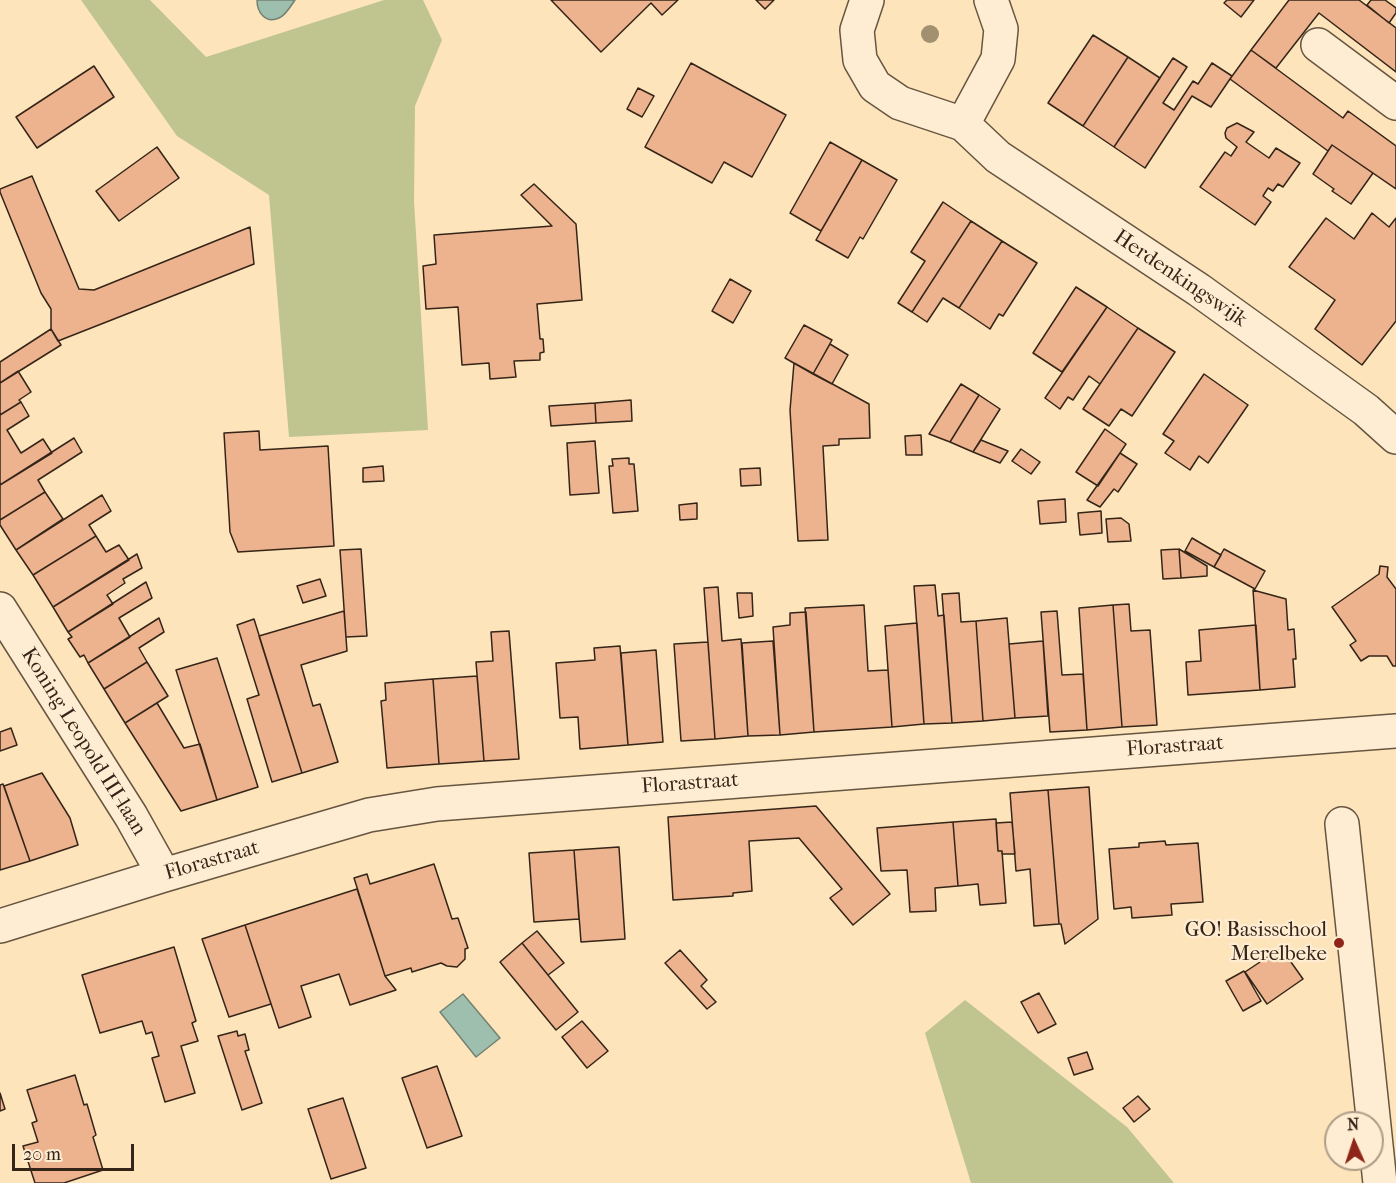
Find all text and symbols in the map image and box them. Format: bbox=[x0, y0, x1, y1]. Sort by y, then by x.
street label: Herdenkingswijk bbox=[1109, 225, 1251, 333]
street label: Koning Leopold III-laan bbox=[15, 644, 151, 840]
street label: Florastraat bbox=[1126, 731, 1224, 763]
street label: Florastraat bbox=[641, 768, 739, 800]
street label: Florastraat bbox=[162, 835, 262, 887]
place label: GO! Basisschool Merelbeke bbox=[1185, 918, 1327, 968]
marker: GO! Basisschool Merelbeke bbox=[1332, 936, 1346, 950]
north arrow bbox=[1324, 1111, 1384, 1171]
text: N bbox=[1347, 1115, 1360, 1134]
scale bar bbox=[15, 1132, 136, 1170]
text: 20 m bbox=[23, 1144, 61, 1165]

